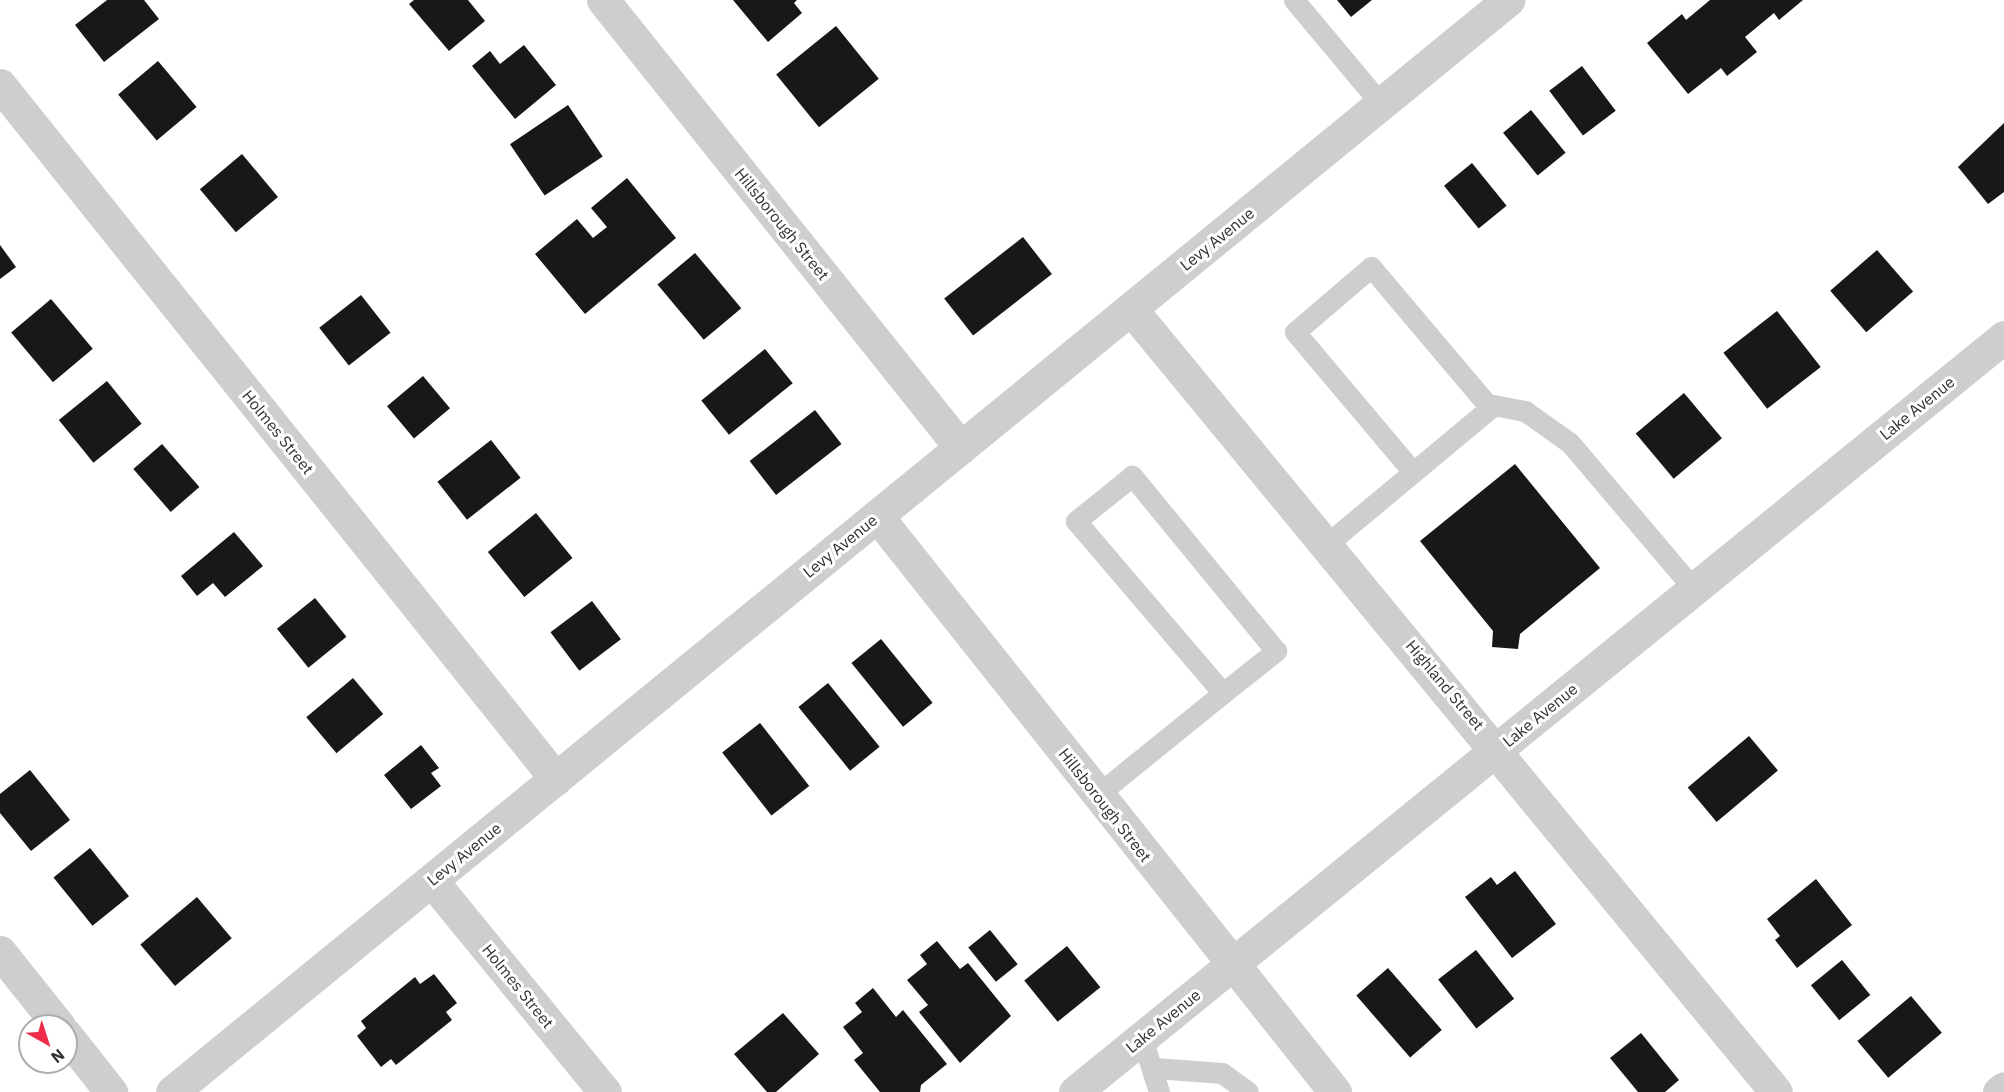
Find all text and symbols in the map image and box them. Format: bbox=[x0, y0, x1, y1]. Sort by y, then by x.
street label: Hillsborough Street bbox=[731, 164, 833, 284]
street label: Levy Avenue bbox=[1176, 203, 1258, 275]
street label: Lake Avenue bbox=[1876, 372, 1958, 444]
street label: Holmes Street bbox=[238, 386, 318, 478]
street label: Levy Avenue bbox=[799, 510, 881, 582]
street label: Highland Street bbox=[1402, 636, 1488, 734]
street label: Lake Avenue bbox=[1499, 679, 1581, 751]
street label: Hillsborough Street bbox=[1055, 744, 1155, 866]
street label: Levy Avenue bbox=[423, 818, 505, 890]
street label: Holmes Street bbox=[478, 940, 558, 1032]
street label: Lake Avenue bbox=[1122, 985, 1204, 1057]
north arrow bbox=[18, 1014, 78, 1074]
text: N bbox=[47, 1045, 69, 1068]

